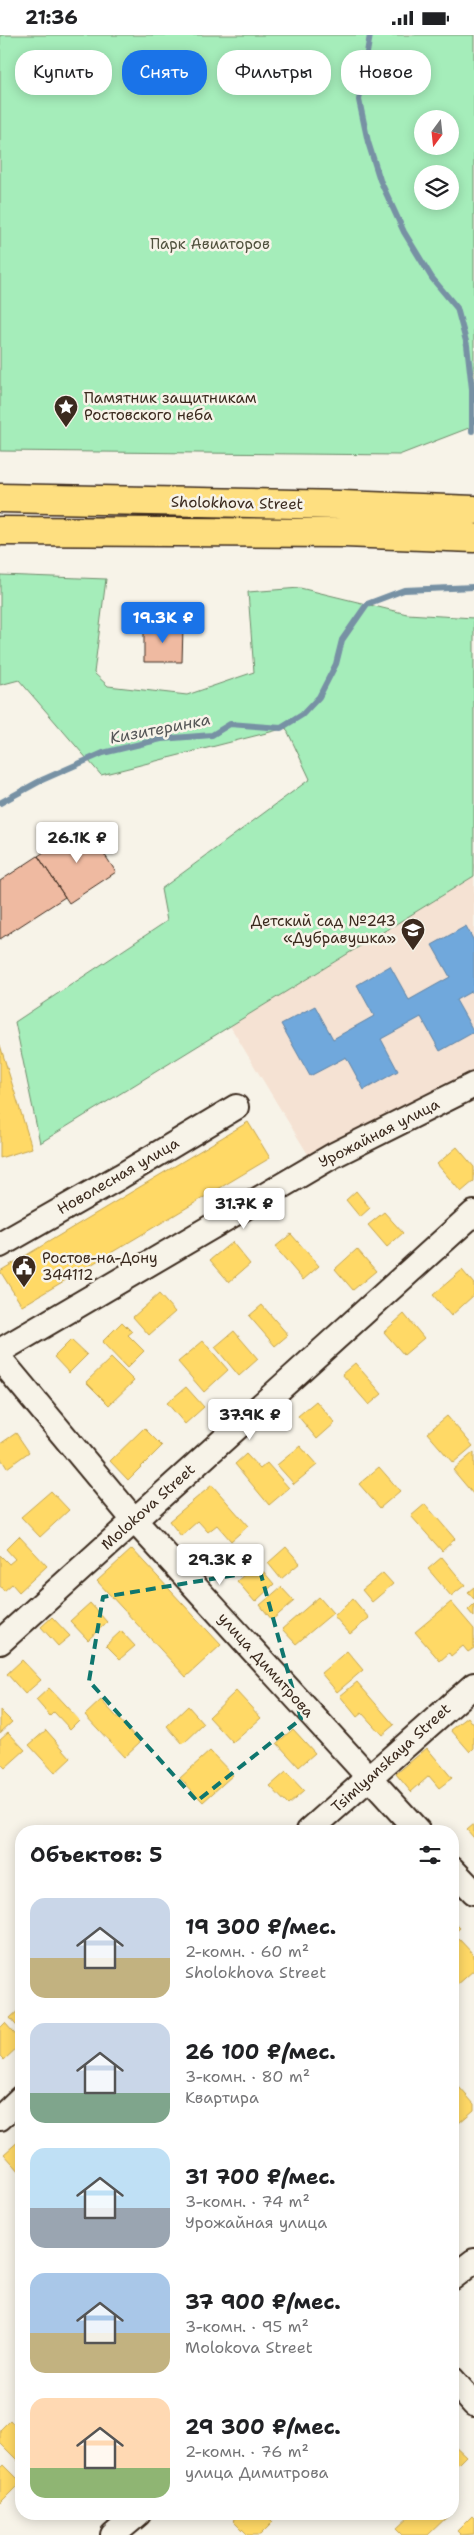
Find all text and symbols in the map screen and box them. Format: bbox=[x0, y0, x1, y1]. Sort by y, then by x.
text: 21:36 bbox=[25, 5, 78, 30]
chip: Купить bbox=[15, 50, 112, 95]
chip: Снять bbox=[122, 50, 207, 95]
chip: Фильтры bbox=[217, 50, 331, 95]
chip: Новое bbox=[341, 50, 431, 95]
north arrow bbox=[414, 110, 459, 155]
map controls bbox=[414, 110, 459, 210]
button: layers bbox=[414, 165, 459, 210]
park label: Парк Авиаторов bbox=[150, 234, 270, 254]
place label: Памятник защитникам Ростовского неба bbox=[84, 388, 257, 425]
place icon: Памятник защитникам Ростовского неба bbox=[53, 394, 79, 428]
street label: Sholokhova Street bbox=[171, 492, 303, 514]
pin: 19.3K ₽ bbox=[117, 601, 209, 644]
text: 19.3K ₽ bbox=[132, 607, 194, 628]
water label: Кизитеринка bbox=[108, 708, 212, 749]
pin: 26.1K ₽ bbox=[31, 821, 123, 864]
text: 26.1K ₽ bbox=[47, 827, 107, 848]
place label: Детский сад №243 «Дубравушка» bbox=[251, 911, 396, 948]
school or university icon: Детский сад №243 «Дубравушка» bbox=[400, 917, 426, 951]
street label: Урожайная улица bbox=[315, 1094, 444, 1172]
street label: Новолесная улица bbox=[53, 1133, 183, 1219]
pin: 31.7K ₽ bbox=[198, 1187, 290, 1230]
text: 31.7K ₽ bbox=[215, 1193, 273, 1214]
place label: Ростов-на-Дону 344112 bbox=[42, 1248, 158, 1285]
public building icon: Ростов-на-Дону 344112 bbox=[11, 1254, 37, 1288]
pin: 37.9K ₽ bbox=[204, 1399, 296, 1441]
text: 37.9K ₽ bbox=[219, 1404, 281, 1425]
street label: Molokova Street bbox=[97, 1460, 199, 1554]
pin: 29.3K ₽ bbox=[174, 1543, 266, 1586]
text: 29.3K ₽ bbox=[188, 1549, 252, 1570]
street label: улица Димитрова bbox=[214, 1608, 319, 1722]
street label: Tsimlyanskaya Street bbox=[327, 1699, 455, 1817]
text: Объектов: 5 bbox=[30, 1841, 162, 1869]
icon: filters bbox=[416, 1841, 444, 1869]
text: 19 300 ₽/мес. bbox=[185, 1913, 336, 1941]
icon: home bbox=[70, 1918, 130, 1978]
text: 2-комн. · 60 m² bbox=[185, 1941, 309, 1962]
text: Sholokhova Street bbox=[185, 1962, 326, 1983]
text: 26 100 ₽/мес. bbox=[185, 2038, 336, 2066]
icon: home bbox=[70, 2043, 130, 2103]
text: 3-комн. · 80 m² bbox=[185, 2066, 310, 2087]
text: Квартира bbox=[185, 2087, 259, 2108]
text: 31 700 ₽/мес. bbox=[185, 2163, 336, 2191]
icon: home bbox=[70, 2168, 130, 2228]
text: 3-комн. · 74 m² bbox=[185, 2191, 310, 2212]
text: Урожайная улица bbox=[185, 2212, 327, 2233]
text: 37 900 ₽/мес. bbox=[185, 2288, 341, 2316]
icon: home bbox=[70, 2293, 130, 2353]
text: 3-комн. · 95 m² bbox=[185, 2316, 309, 2337]
text: Molokova Street bbox=[185, 2337, 313, 2358]
text: 29 300 ₽/мес. bbox=[185, 2413, 341, 2441]
icon: home bbox=[70, 2418, 130, 2478]
text: 2-комн. · 76 m² bbox=[185, 2441, 309, 2462]
text: улица Димитрова bbox=[185, 2462, 329, 2483]

